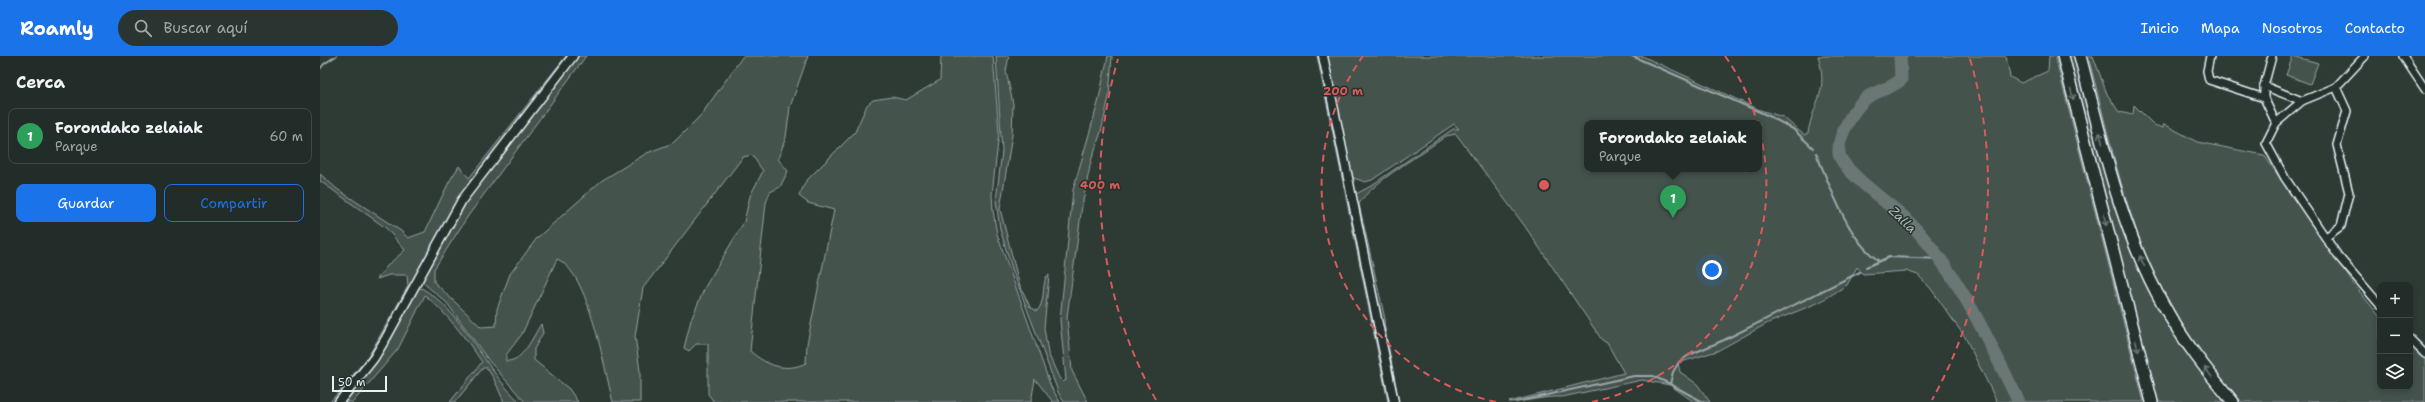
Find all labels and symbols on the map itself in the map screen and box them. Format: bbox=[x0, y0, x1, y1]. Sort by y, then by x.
text: 200 m bbox=[1323, 83, 1363, 99]
one-way arrow bbox=[2069, 87, 2077, 100]
one-way arrow bbox=[2097, 131, 2105, 144]
text: 400 m bbox=[1080, 177, 1120, 193]
centre of rings bbox=[1537, 178, 1551, 192]
pin: 1 bbox=[1660, 185, 1686, 218]
water label: Zalla bbox=[1885, 202, 1920, 237]
one-way arrow bbox=[2102, 213, 2109, 226]
one-way arrow bbox=[2137, 255, 2145, 267]
your location bbox=[1702, 260, 1722, 280]
one-way arrow bbox=[2134, 339, 2142, 352]
one-way arrow bbox=[2204, 367, 2213, 378]
scale bar bbox=[332, 374, 387, 393]

